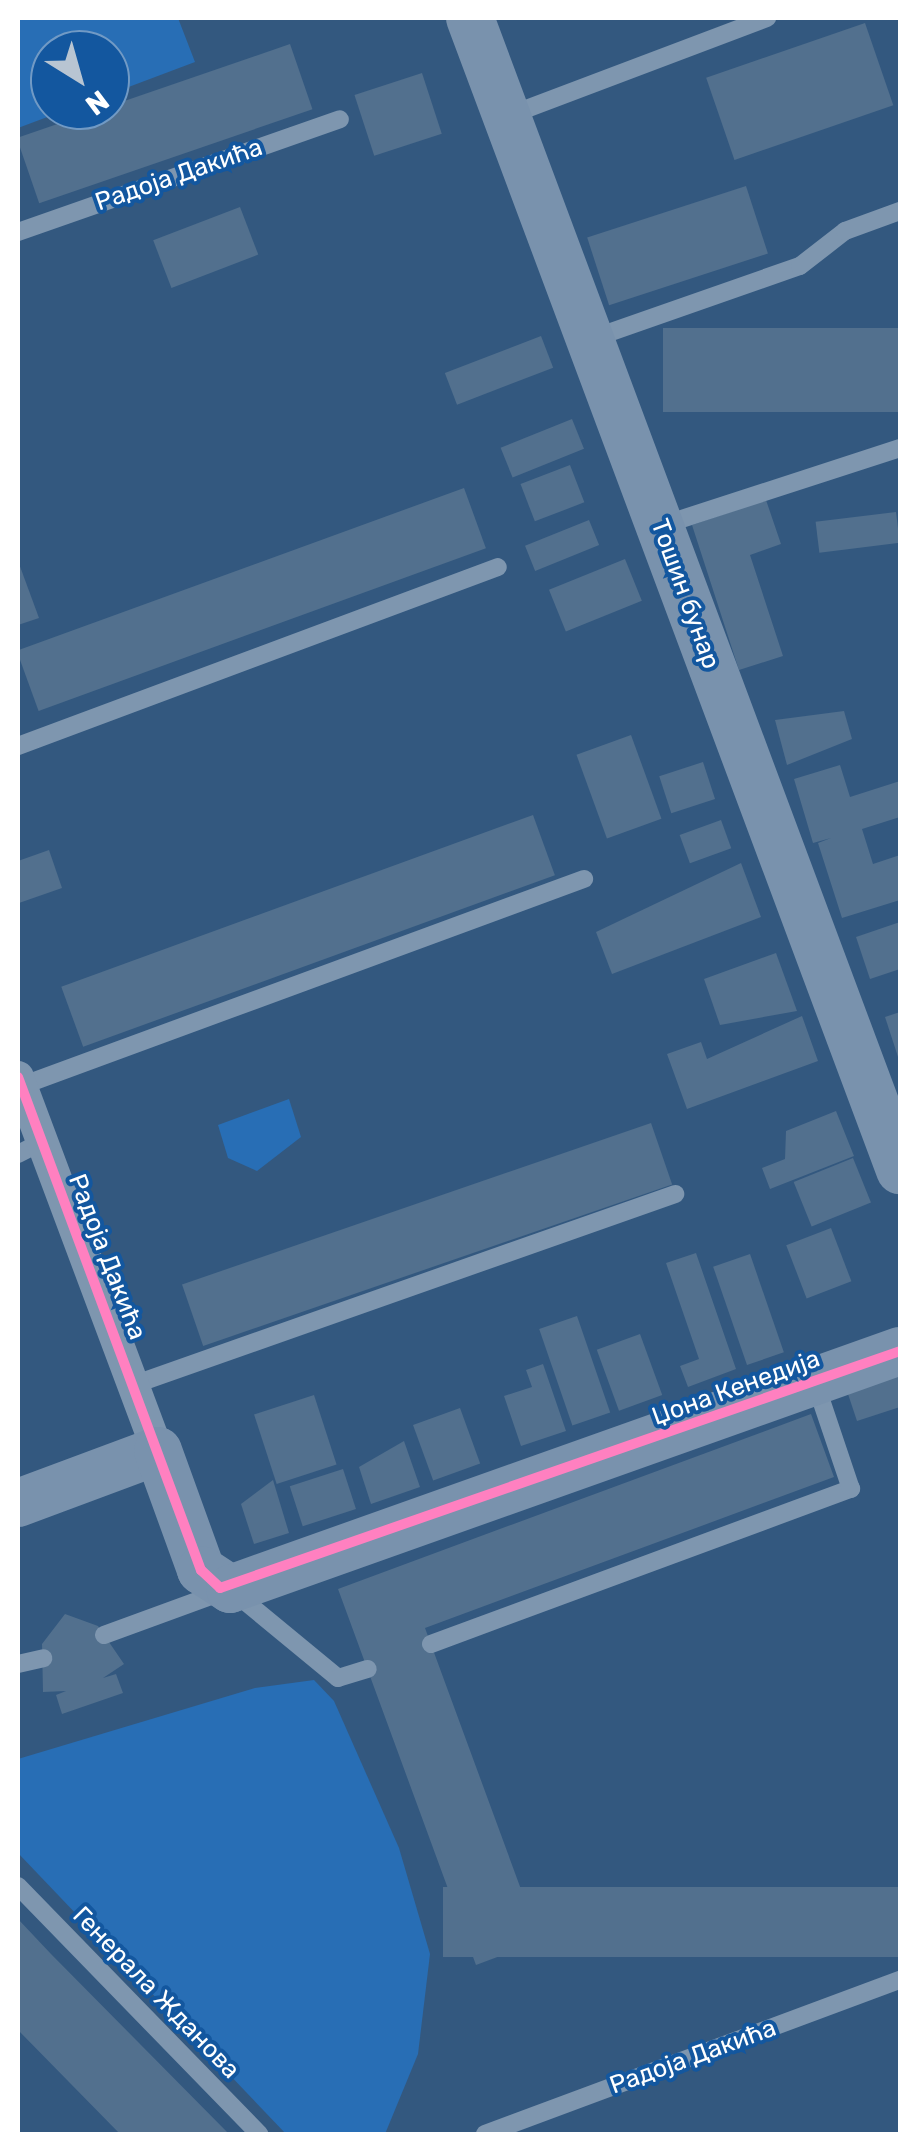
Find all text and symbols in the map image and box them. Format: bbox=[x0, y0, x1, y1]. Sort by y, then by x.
north arrow bbox=[30, 30, 130, 130]
text: N bbox=[79, 84, 115, 122]
street label: Радоја Дакића bbox=[91, 132, 267, 218]
street label: Тошин бунар bbox=[644, 515, 726, 673]
street label: Радоја Дакића bbox=[62, 1170, 152, 1344]
street label: Џона Кенедија bbox=[648, 1344, 824, 1432]
street label: Генерала Жданова bbox=[66, 1901, 246, 2085]
street label: Радоја Дакића bbox=[606, 2013, 780, 2101]

